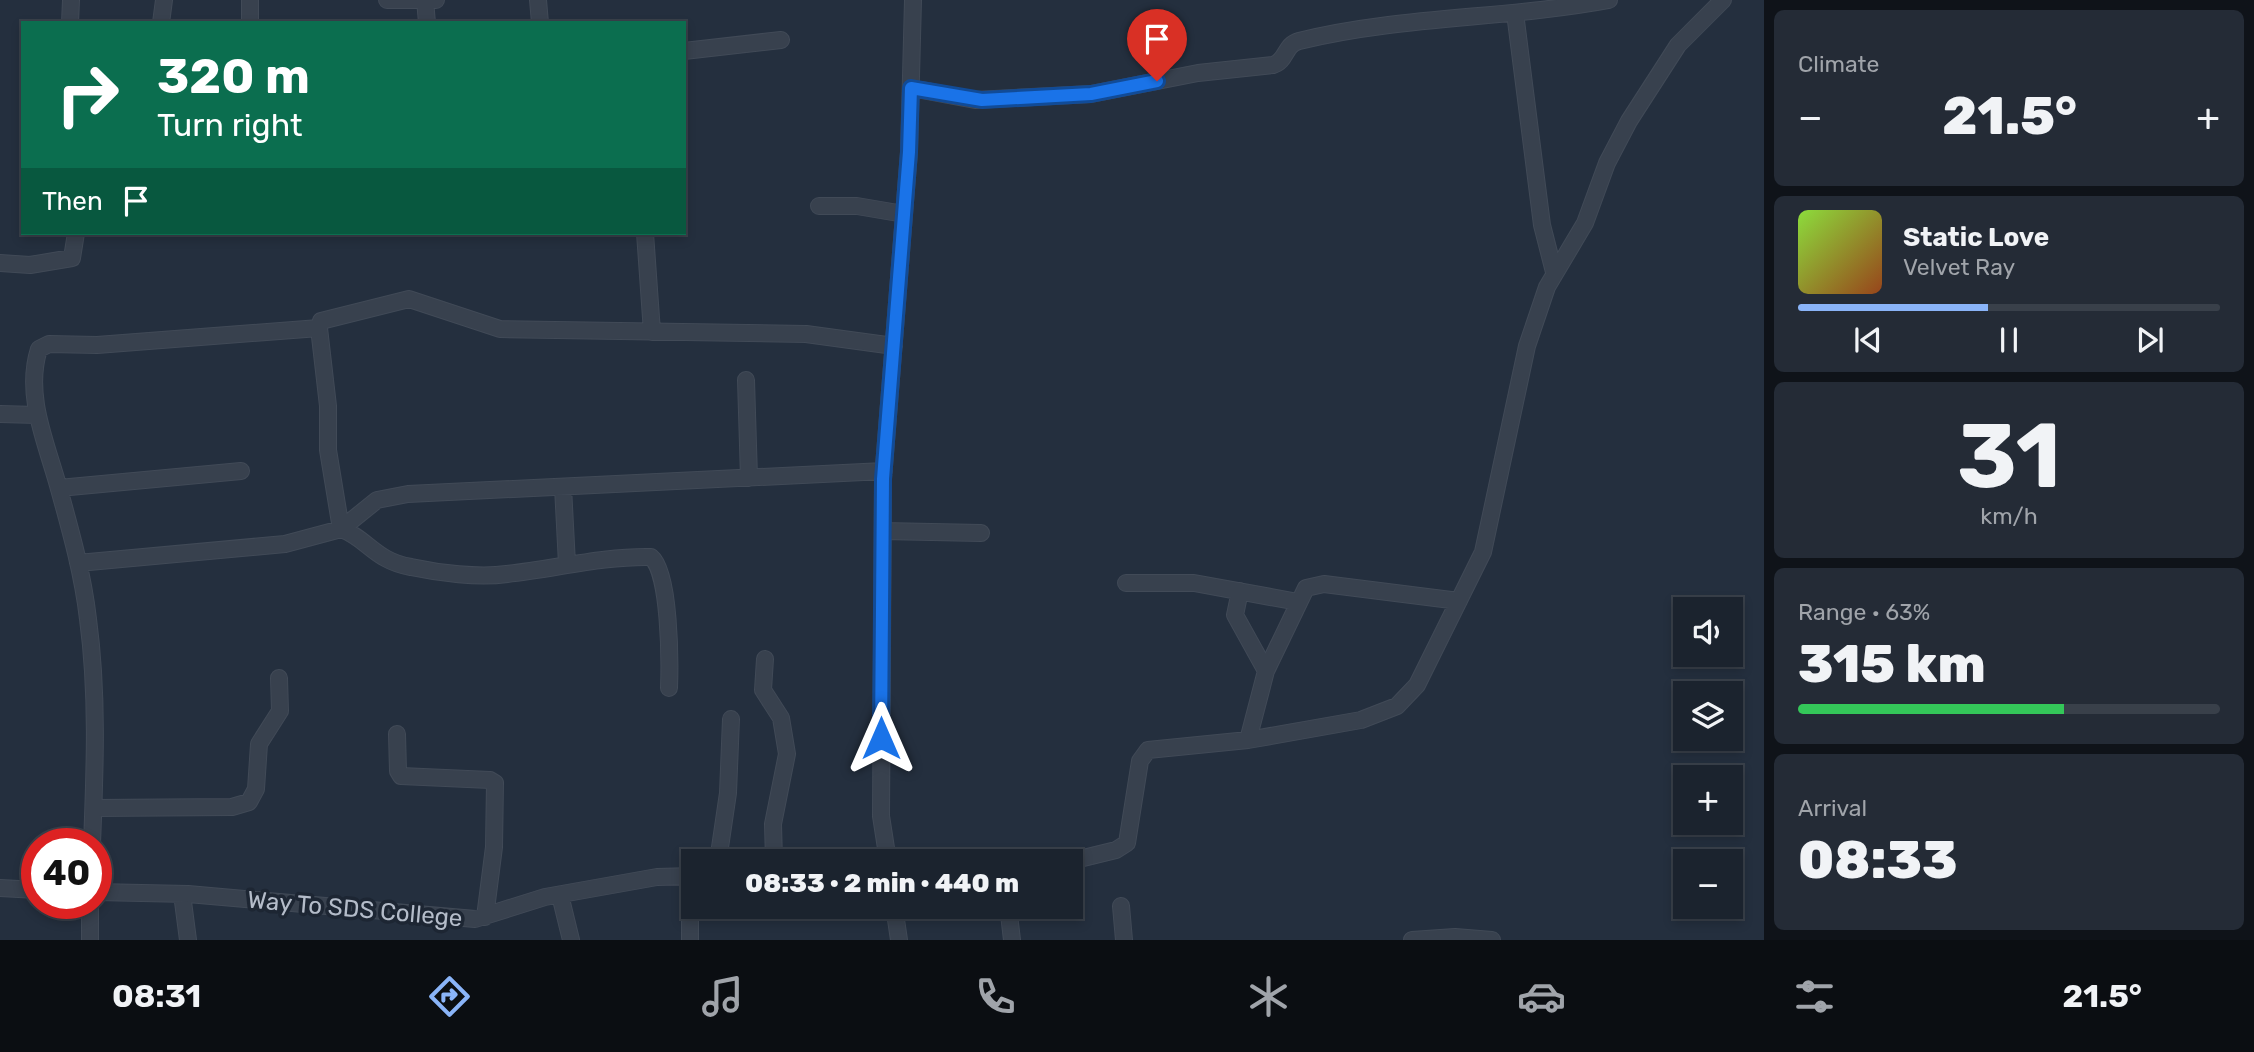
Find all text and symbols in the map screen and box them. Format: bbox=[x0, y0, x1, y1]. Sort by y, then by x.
pin bbox=[1127, 9, 1187, 81]
icon: arrive bbox=[1138, 20, 1176, 58]
text: 320 m bbox=[157, 47, 310, 105]
icon: right bbox=[42, 49, 133, 140]
text: Climate bbox=[1798, 50, 1879, 78]
text: 21.5° bbox=[1942, 85, 2077, 147]
text: − bbox=[1798, 94, 1823, 140]
text: + bbox=[2196, 94, 2220, 140]
text: Turn right bbox=[157, 106, 302, 144]
icon: arrive bbox=[117, 182, 155, 220]
text: Then bbox=[42, 186, 103, 217]
text: Static Love bbox=[1903, 222, 2049, 253]
text: Velvet Ray bbox=[1903, 253, 2015, 281]
icon: previous bbox=[1849, 321, 1887, 359]
icon: pause bbox=[1990, 321, 2028, 359]
icon: next bbox=[2131, 321, 2169, 359]
text: 31 bbox=[1957, 402, 2061, 510]
text: km/h bbox=[1980, 502, 2038, 530]
map controls bbox=[1673, 597, 1743, 919]
button: sound bbox=[1673, 597, 1743, 667]
text: Range · 63% bbox=[1798, 598, 1930, 626]
text: 315 km bbox=[1798, 633, 1986, 695]
button: layers bbox=[1673, 681, 1743, 751]
position arrow bbox=[844, 701, 918, 775]
button: + bbox=[1673, 765, 1743, 835]
text: Arrival bbox=[1798, 794, 1867, 822]
speed limit sign: 40 bbox=[21, 828, 112, 919]
text: 08:33 bbox=[1798, 829, 1958, 891]
button: − bbox=[1673, 849, 1743, 919]
text: 08:33 · 2 min · 440 m bbox=[745, 868, 1019, 899]
street label: Way To SDS College bbox=[246, 886, 464, 932]
icon: directions bbox=[425, 972, 474, 1021]
icon: music bbox=[698, 972, 747, 1021]
icon: phone bbox=[971, 972, 1020, 1021]
icon: climate bbox=[1244, 972, 1293, 1021]
icon: car bbox=[1517, 972, 1566, 1021]
icon: filters bbox=[1790, 972, 1839, 1021]
text: 08:31 bbox=[112, 977, 201, 1015]
text: 21.5° bbox=[2062, 977, 2142, 1015]

